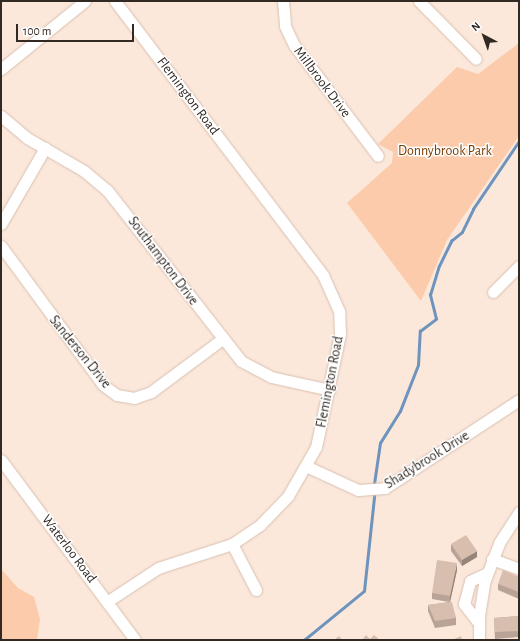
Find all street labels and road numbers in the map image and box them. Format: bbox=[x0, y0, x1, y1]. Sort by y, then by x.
street label: Millbrook Drive bbox=[290, 43, 354, 121]
street label: Flemington Road bbox=[153, 54, 223, 138]
street label: Southampton Drive bbox=[124, 213, 202, 309]
street label: Sanderson Drive bbox=[46, 312, 114, 392]
street label: Flemington Road bbox=[313, 335, 347, 429]
street label: Shadybrook Drive bbox=[382, 427, 472, 493]
street label: Waterloo Road bbox=[38, 512, 100, 586]

